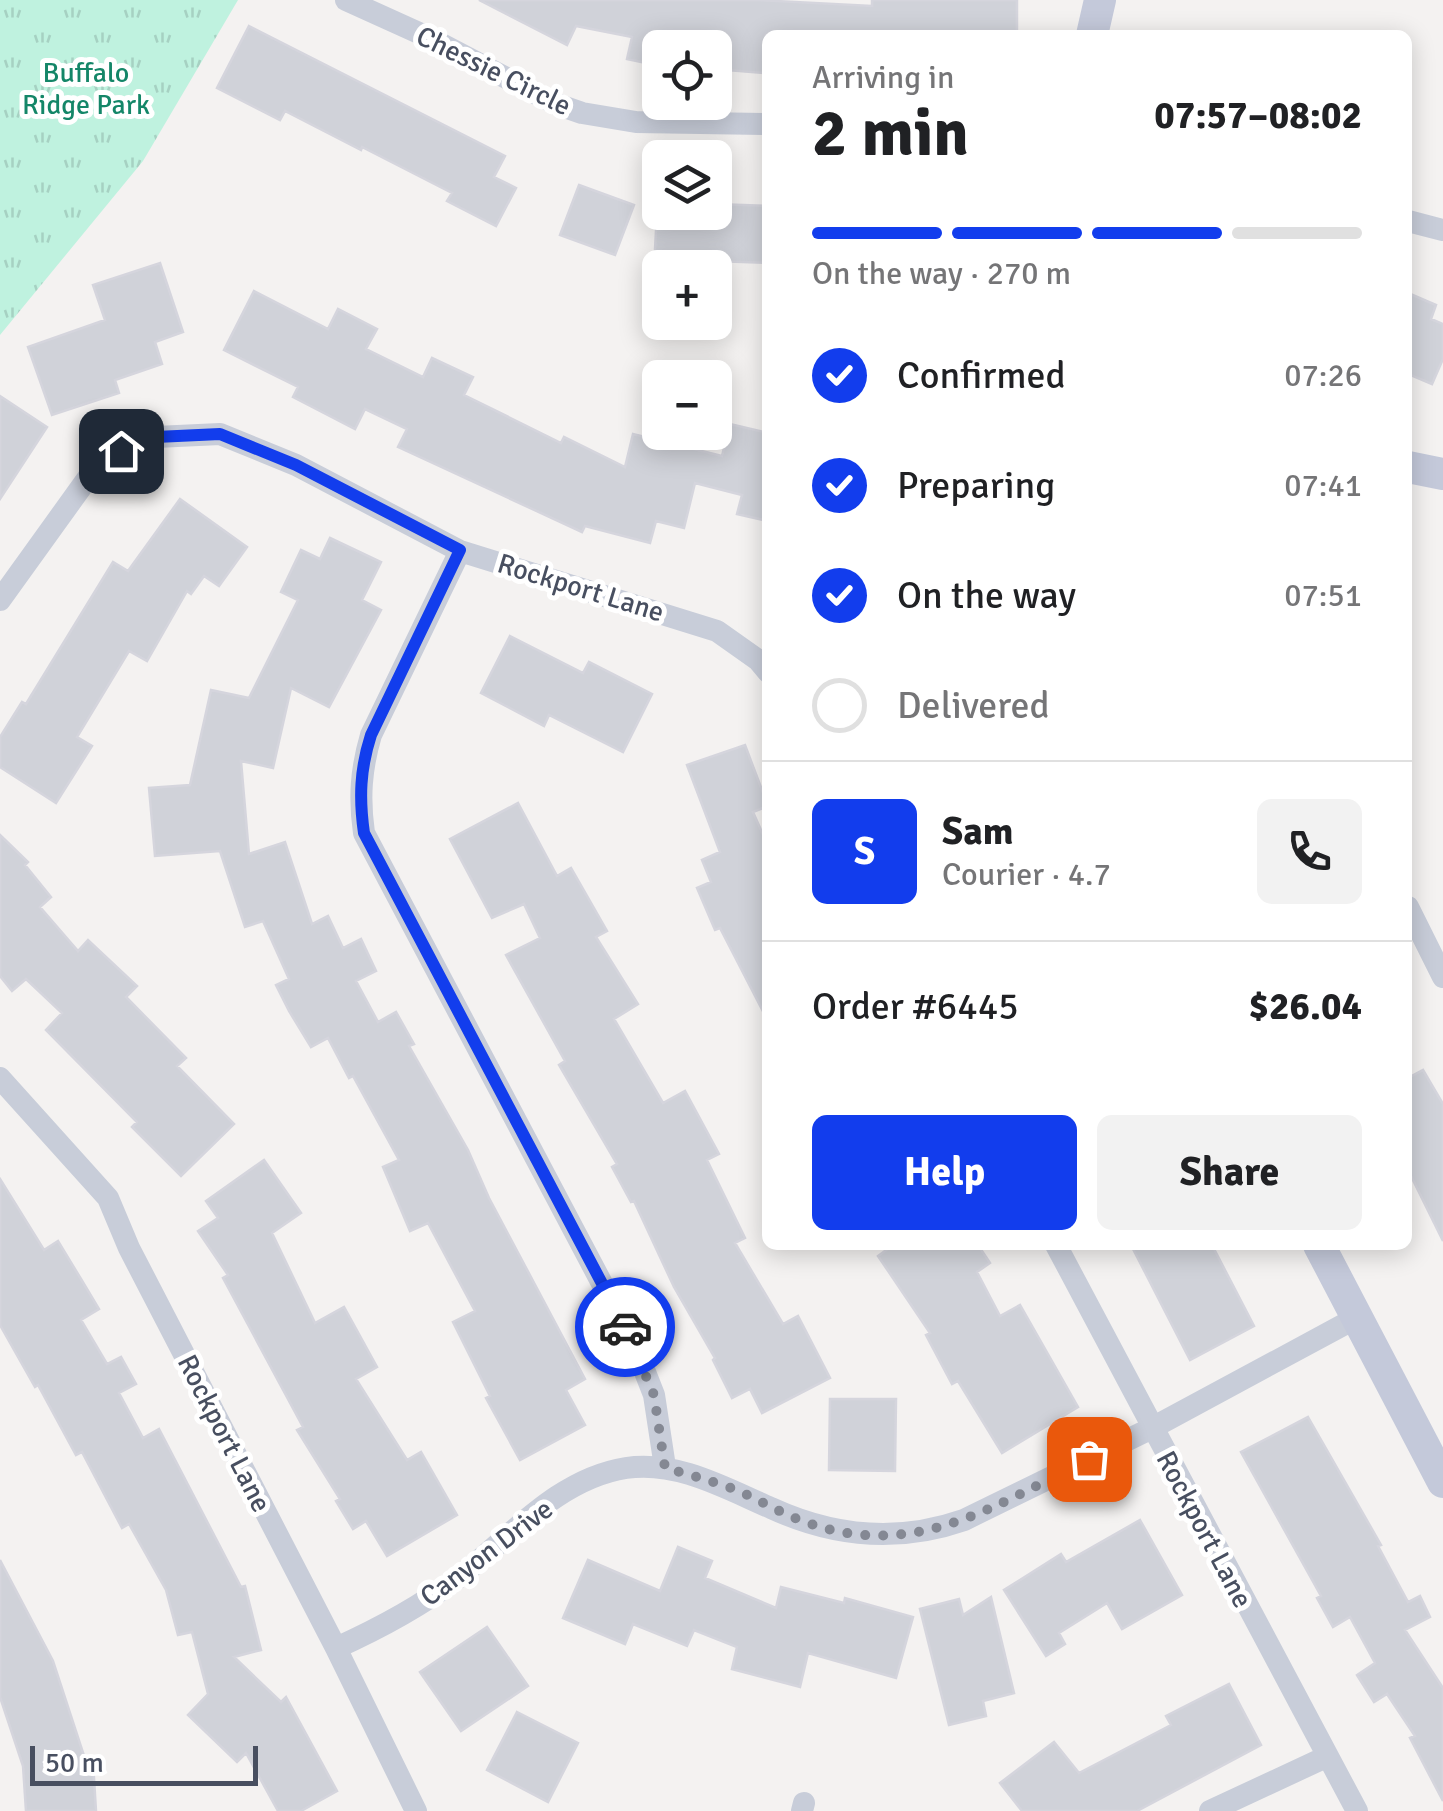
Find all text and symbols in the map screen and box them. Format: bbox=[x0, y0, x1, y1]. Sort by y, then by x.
street label: Chessie Circle bbox=[411, 19, 576, 123]
map controls bbox=[642, 30, 732, 450]
button: locate bbox=[642, 30, 732, 120]
park label: Buffalo Ridge Park bbox=[22, 56, 150, 122]
text: Arriving in bbox=[812, 58, 954, 97]
text: 07:57–08:02 bbox=[1154, 92, 1362, 139]
text: 2 min bbox=[812, 94, 969, 174]
button: layers bbox=[642, 140, 732, 230]
button: + bbox=[642, 250, 732, 340]
text: On the way · 270 m bbox=[812, 254, 1071, 293]
icon: check bbox=[812, 348, 867, 403]
text: Confirmed bbox=[897, 352, 1066, 399]
text: 07:26 bbox=[1284, 356, 1362, 395]
button: − bbox=[642, 360, 732, 450]
pin bbox=[79, 409, 164, 494]
icon: home bbox=[94, 424, 149, 479]
icon: check bbox=[812, 458, 867, 513]
text: Preparing bbox=[897, 462, 1055, 509]
text: 07:41 bbox=[1284, 466, 1362, 505]
street label: Rockport Lane bbox=[493, 547, 668, 629]
icon: check bbox=[812, 568, 867, 623]
text: On the way bbox=[897, 572, 1076, 619]
text: 07:51 bbox=[1284, 576, 1362, 615]
text: Delivered bbox=[897, 682, 1050, 729]
button: phone bbox=[1257, 799, 1362, 904]
text: Sam bbox=[942, 808, 1013, 855]
text: S bbox=[854, 828, 875, 875]
text: Courier · 4.7 bbox=[942, 855, 1111, 894]
text: Order #6445 bbox=[812, 983, 1019, 1030]
text: $26.04 bbox=[1249, 983, 1362, 1030]
button: Help bbox=[812, 1115, 1077, 1230]
button: Share bbox=[1097, 1115, 1362, 1230]
courier bbox=[575, 1277, 675, 1377]
icon: car bbox=[598, 1300, 653, 1355]
street label: Rockport Lane bbox=[170, 1349, 278, 1518]
pin bbox=[1047, 1417, 1132, 1502]
icon: bag bbox=[1062, 1432, 1117, 1487]
street label: Rockport Lane bbox=[1149, 1445, 1260, 1614]
street label: Canyon Drive bbox=[414, 1492, 560, 1614]
scale bar bbox=[30, 1741, 258, 1786]
text: 50 m bbox=[45, 1746, 104, 1780]

